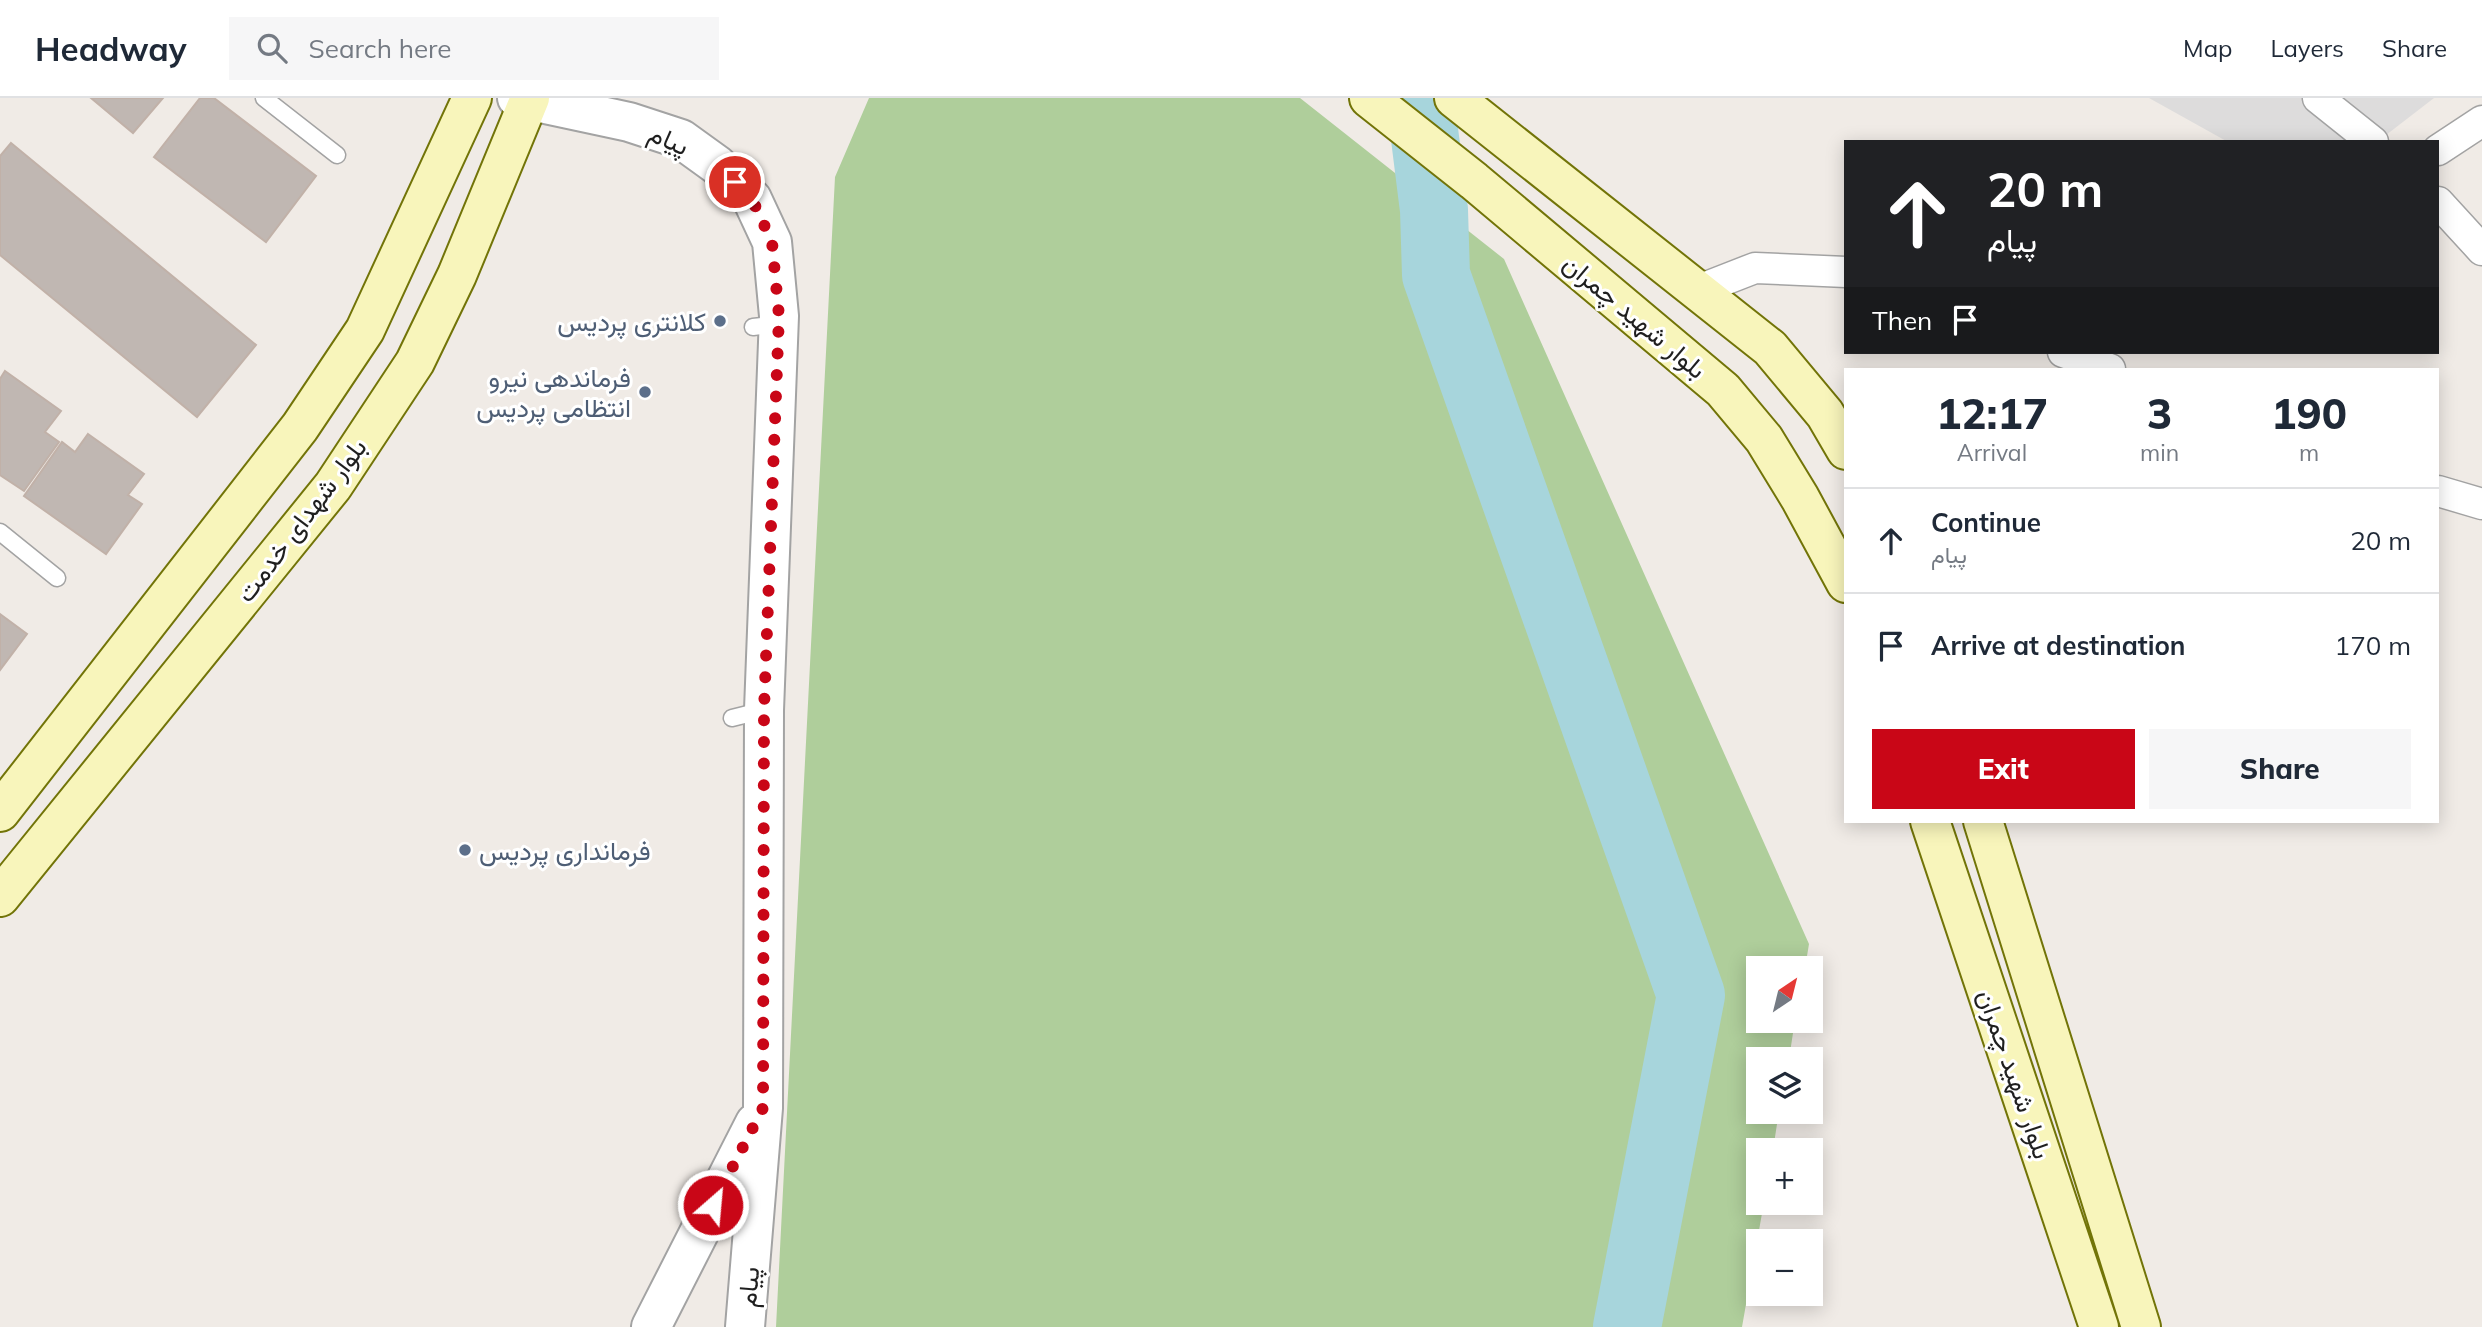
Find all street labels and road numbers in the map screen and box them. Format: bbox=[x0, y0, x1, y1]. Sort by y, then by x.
street label: پیام bbox=[643, 116, 694, 164]
street label: بلوار شهید چمران bbox=[1555, 246, 1713, 387]
street label: بلوار شهدای خدمت bbox=[229, 431, 373, 609]
street label: بلوار شهید چمران bbox=[1969, 985, 2059, 1164]
street label: پیام bbox=[730, 1265, 768, 1309]

